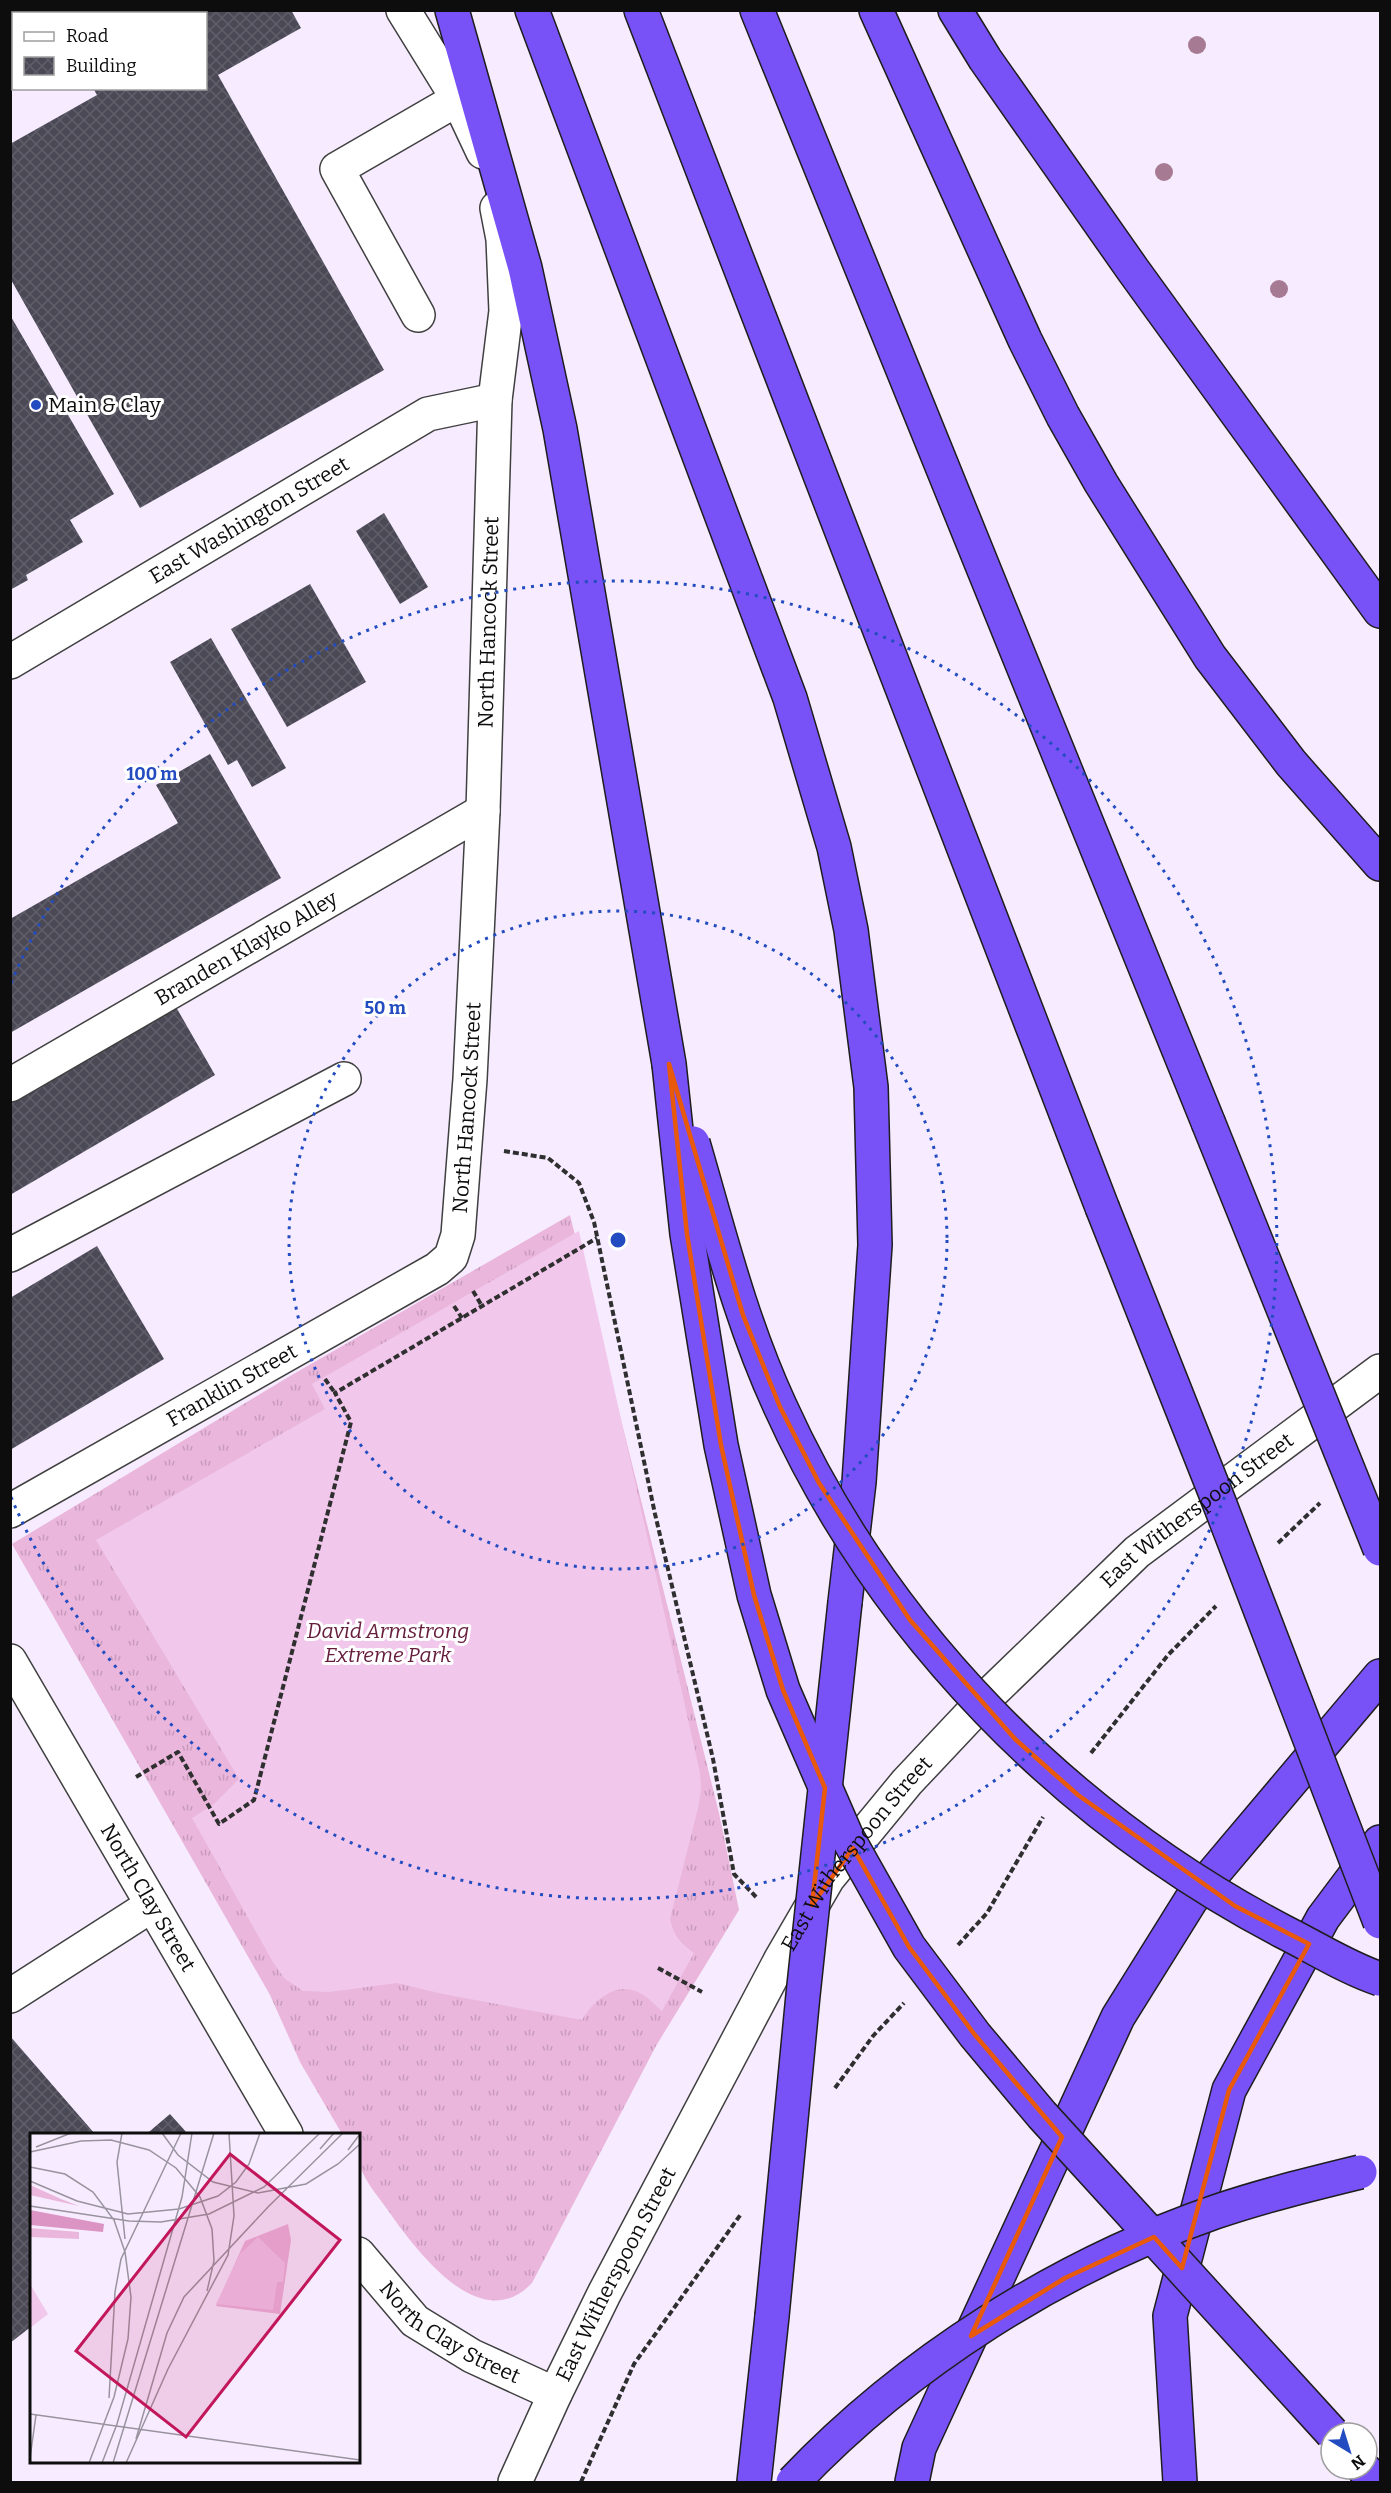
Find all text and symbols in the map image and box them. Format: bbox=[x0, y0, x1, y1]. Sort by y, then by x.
legend bbox=[12, 12, 207, 90]
text: Road bbox=[66, 25, 109, 47]
text: Building bbox=[66, 55, 137, 77]
place label: Main & Clay bbox=[48, 392, 162, 418]
marker: Main & Clay bbox=[29, 398, 43, 412]
street label: East Washington Street bbox=[145, 451, 354, 589]
street label: North Hancock Street bbox=[472, 516, 505, 728]
text: 100 m bbox=[126, 763, 178, 785]
street label: Branden Klayko Alley bbox=[150, 885, 343, 1011]
text: 50 m bbox=[364, 997, 406, 1019]
street label: North Hancock Street bbox=[447, 1001, 487, 1214]
centre of rings bbox=[608, 1230, 628, 1250]
street label: Franklin Street bbox=[162, 1338, 302, 1432]
street label: East Witherspoon Street bbox=[1095, 1427, 1299, 1593]
park label: David Armstrong Extreme Park bbox=[307, 1618, 469, 1668]
street label: East Witherspoon Street bbox=[775, 1750, 938, 1956]
street label: North Clay Street bbox=[95, 1819, 201, 1976]
inset map bbox=[30, 2133, 360, 2463]
street label: East Witherspoon Street bbox=[550, 2162, 682, 2386]
street label: North Clay Street bbox=[374, 2276, 525, 2389]
north arrow bbox=[1319, 2421, 1379, 2481]
text: N bbox=[1347, 2451, 1369, 2474]

